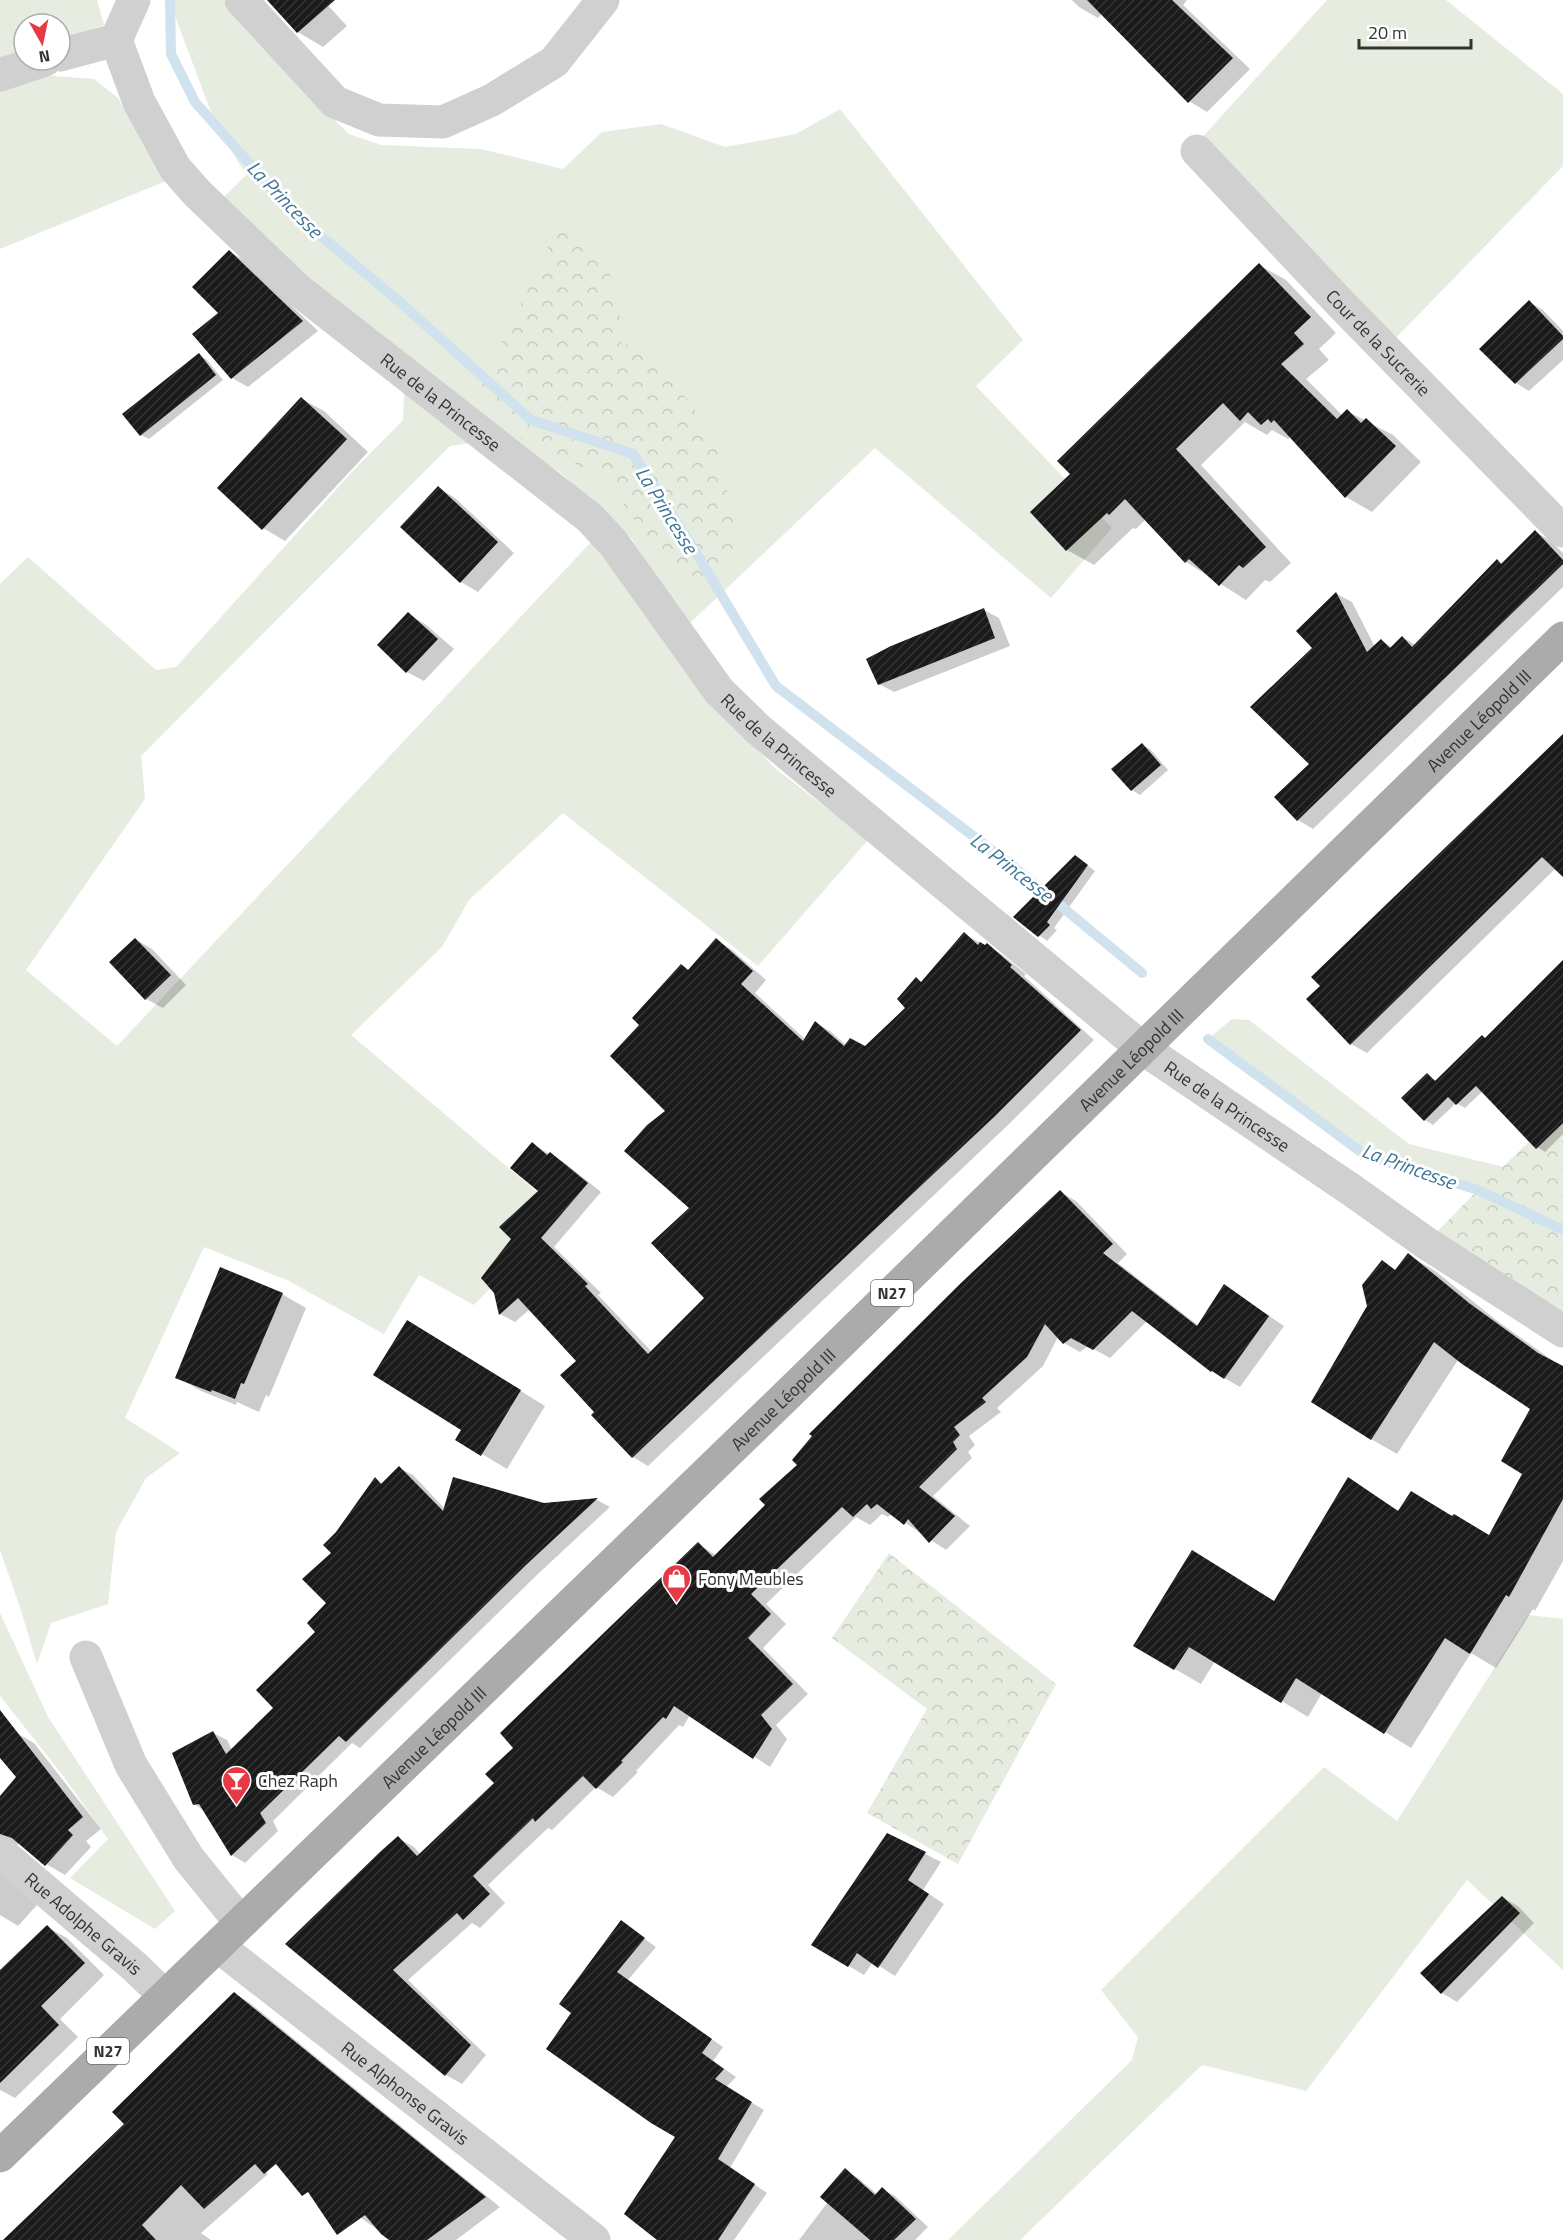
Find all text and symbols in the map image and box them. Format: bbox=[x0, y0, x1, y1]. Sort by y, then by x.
north arrow bbox=[12, 12, 72, 72]
scale bar bbox=[1359, 12, 1472, 50]
text: 20 m bbox=[1368, 19, 1407, 46]
text: N bbox=[37, 44, 52, 70]
water label: La Princesse bbox=[240, 153, 331, 246]
street label: Cour de la Sucrerie bbox=[1320, 283, 1437, 402]
street label: Rue de la Princesse bbox=[375, 346, 507, 457]
water label: La Princesse bbox=[628, 460, 707, 561]
street label: Avenue Léopold III bbox=[1420, 663, 1537, 778]
street label: Rue de la Princesse bbox=[715, 687, 843, 803]
water label: La Princesse bbox=[964, 825, 1061, 910]
street label: Avenue Léopold III bbox=[1072, 1002, 1189, 1117]
street label: Rue de la Princesse bbox=[1159, 1054, 1296, 1158]
water label: La Princesse bbox=[1358, 1135, 1462, 1198]
road number: N27 bbox=[871, 1280, 913, 1306]
street label: Avenue Léopold III bbox=[724, 1341, 842, 1457]
shop icon: Fony Meubles bbox=[661, 1562, 693, 1604]
place label: Fony Meubles bbox=[698, 1565, 804, 1592]
street label: Avenue Léopold III bbox=[375, 1679, 492, 1794]
bar icon: Chez Raph bbox=[221, 1764, 253, 1806]
place label: Chez Raph bbox=[258, 1767, 338, 1794]
street label: Rue Adolphe Gravis bbox=[19, 1865, 149, 1981]
street label: Rue Alphonse Gravis bbox=[336, 2034, 475, 2151]
road number: N27 bbox=[87, 2038, 129, 2064]

